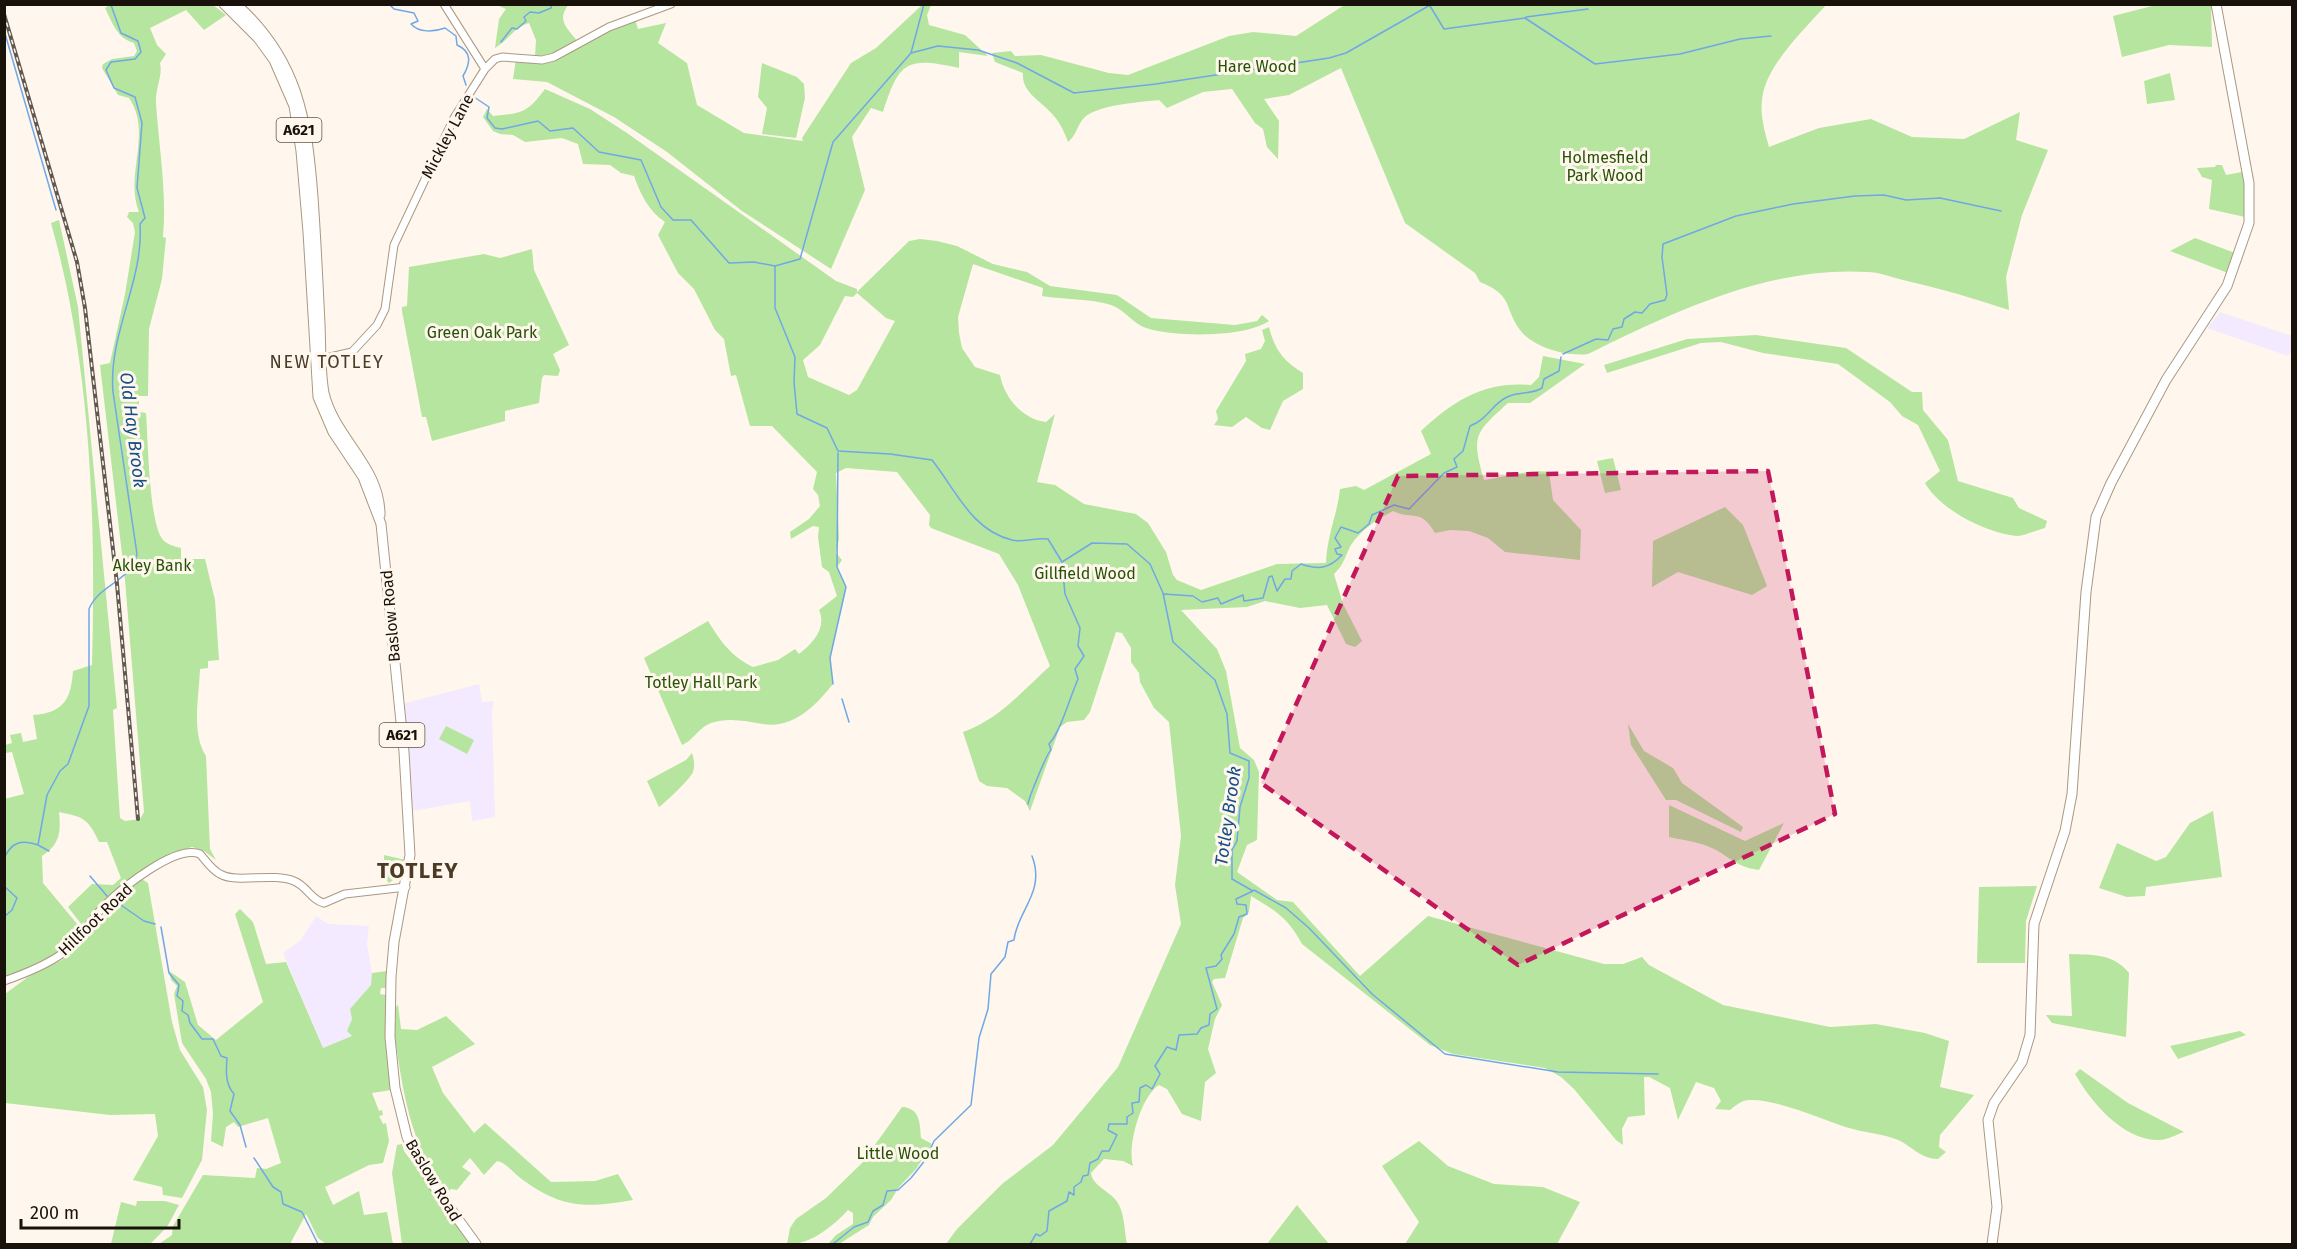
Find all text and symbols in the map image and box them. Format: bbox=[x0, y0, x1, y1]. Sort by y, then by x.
park label: Hare Wood bbox=[1217, 57, 1297, 76]
street label: Mickley Lane bbox=[417, 91, 478, 182]
road number: A621 bbox=[276, 118, 322, 142]
park label: Holmesfield Park Wood bbox=[1562, 148, 1648, 185]
park label: Green Oak Park bbox=[427, 323, 538, 342]
district label: NEW TOTLEY bbox=[270, 351, 384, 373]
water label: Old Hay Brook bbox=[115, 371, 151, 489]
park label: Akley Bank bbox=[113, 556, 192, 575]
park label: Gillfield Wood bbox=[1034, 564, 1136, 583]
street label: Baslow Road bbox=[377, 569, 404, 663]
park label: Totley Hall Park bbox=[645, 673, 758, 692]
road number: A621 bbox=[380, 723, 424, 747]
water label: Totley Brook bbox=[1210, 765, 1246, 867]
district label: TOTLEY bbox=[377, 857, 459, 884]
street label: Hillfoot Road bbox=[54, 879, 136, 959]
street label: Baslow Road bbox=[402, 1136, 465, 1225]
park label: Little Wood bbox=[857, 1144, 939, 1163]
scale bar bbox=[21, 1192, 178, 1230]
text: 200 m bbox=[30, 1202, 79, 1224]

